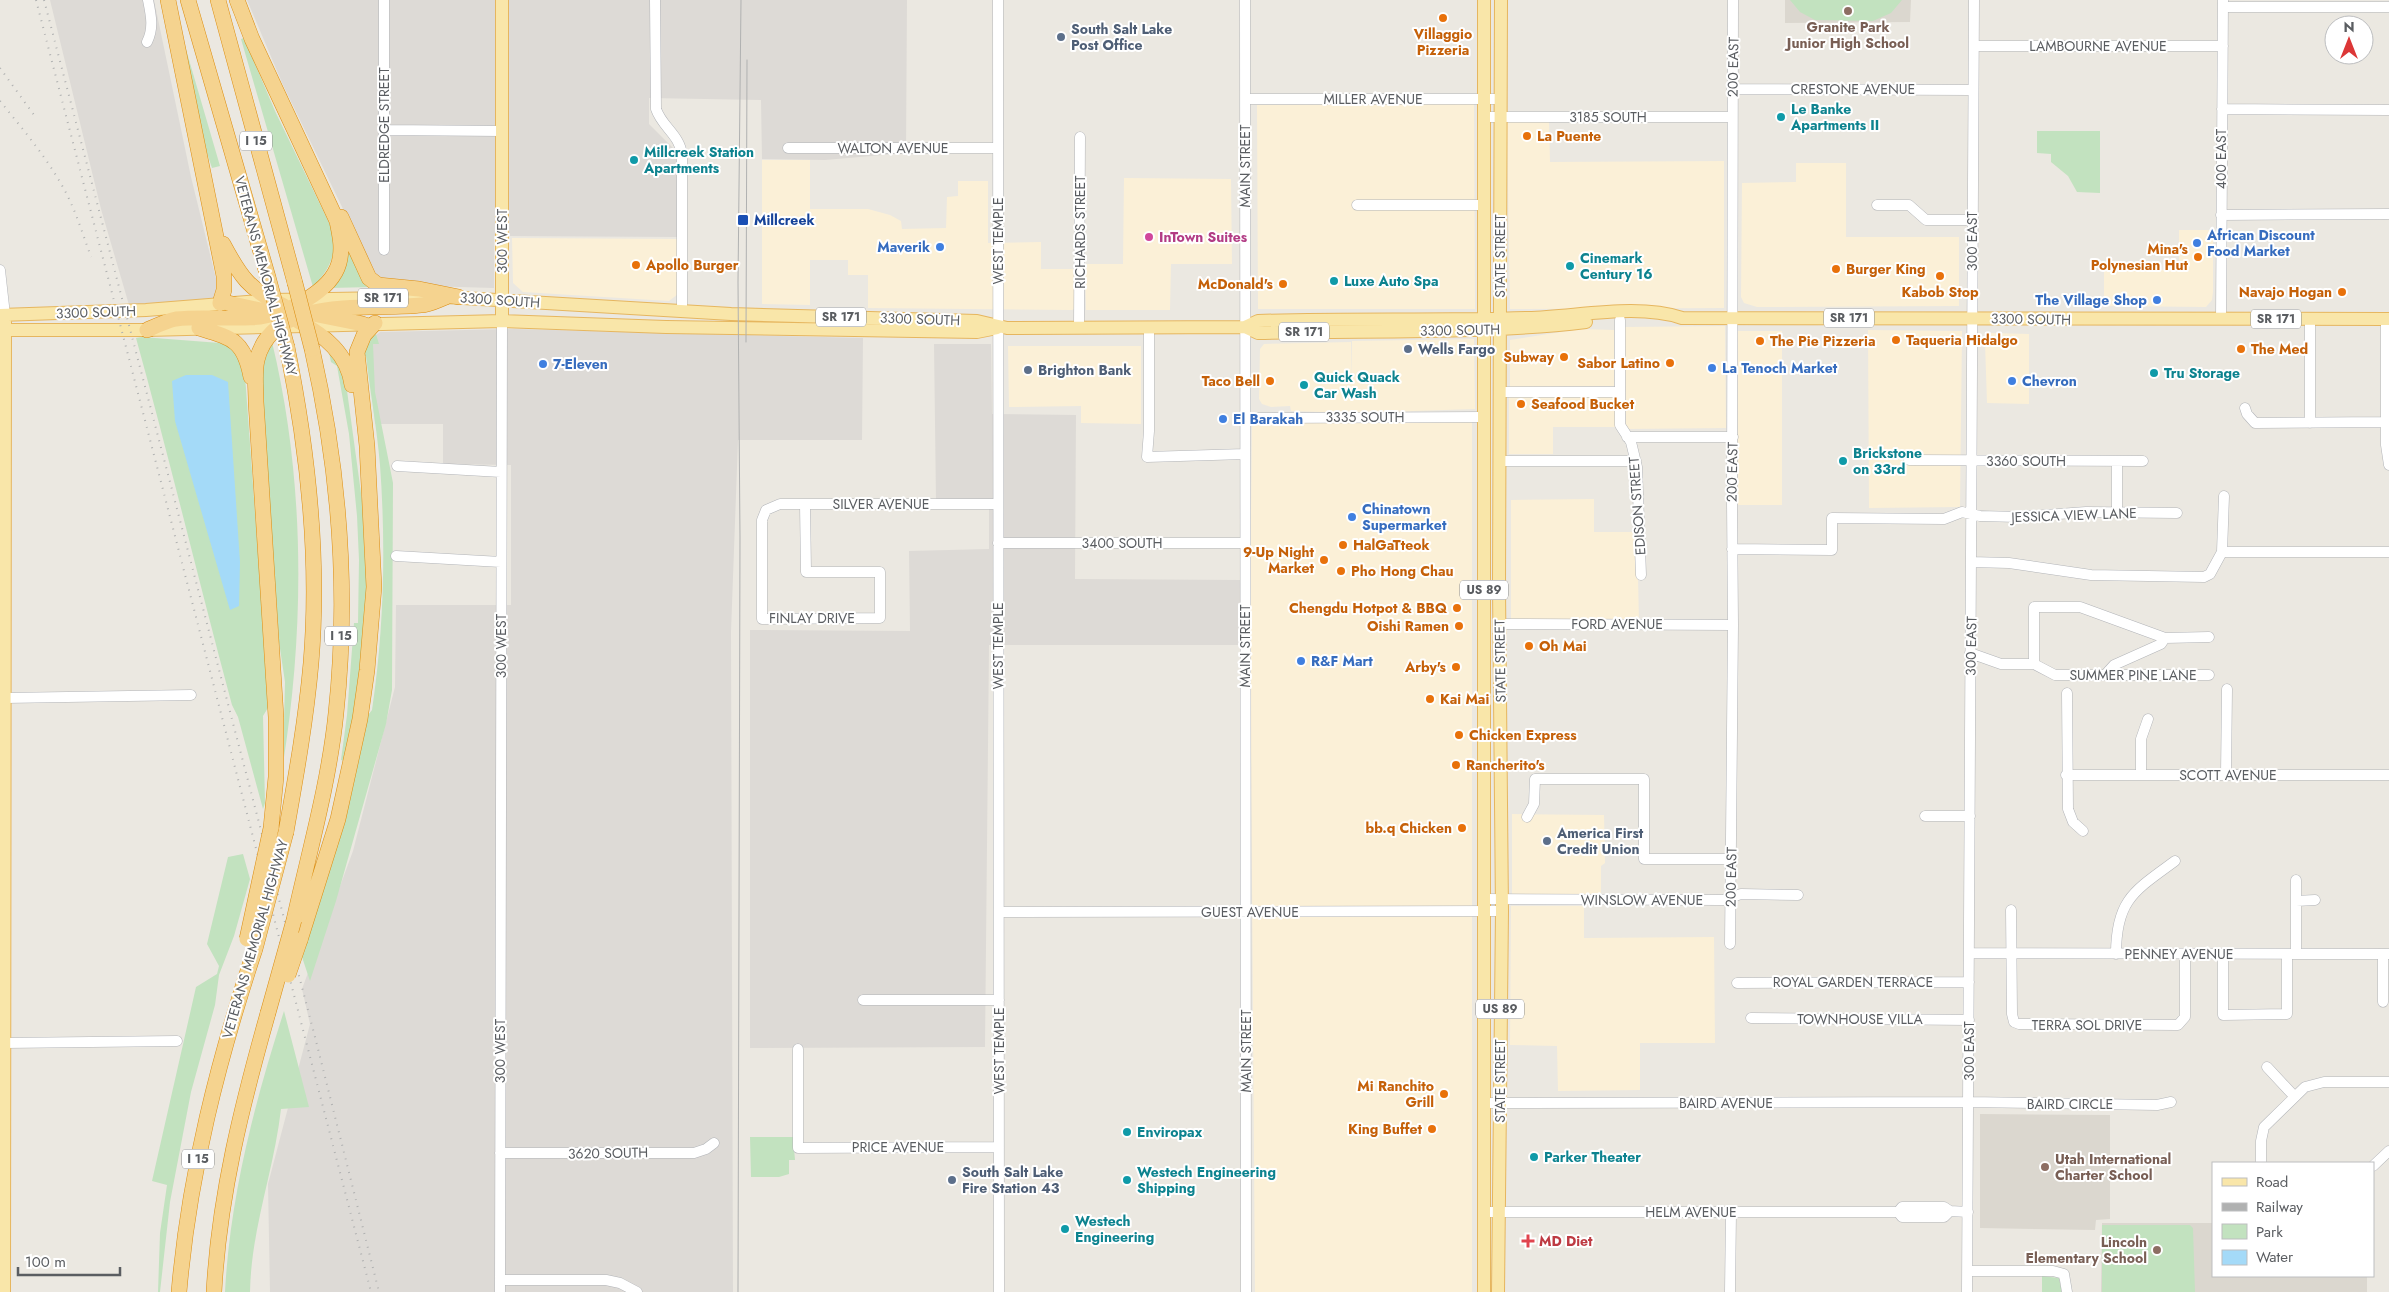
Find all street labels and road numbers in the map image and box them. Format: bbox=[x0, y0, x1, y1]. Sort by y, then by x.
street label: 200 EAST bbox=[1722, 36, 1744, 97]
street label: LAMBOURNE AVENUE bbox=[2029, 36, 2167, 56]
street label: ELDREDGE STREET bbox=[374, 67, 394, 183]
street label: CRESTONE AVENUE bbox=[1791, 79, 1915, 99]
street label: MILLER AVENUE bbox=[1323, 89, 1423, 109]
street label: 3185 SOUTH bbox=[1569, 107, 1647, 127]
street label: MAIN STREET bbox=[1235, 124, 1255, 208]
street label: 400 EAST bbox=[2211, 128, 2231, 189]
road number: I 15 bbox=[240, 132, 272, 150]
street label: WALTON AVENUE bbox=[837, 138, 949, 158]
street label: VETERANS MEMORIAL HIGHWAY bbox=[230, 174, 302, 378]
street label: RICHARDS STREET bbox=[1070, 175, 1090, 289]
street label: WEST TEMPLE bbox=[988, 197, 1008, 285]
street label: 300 WEST bbox=[492, 208, 512, 273]
street label: 300 EAST bbox=[1962, 211, 1982, 271]
street label: STATE STREET bbox=[1490, 214, 1510, 298]
street label: 3300 SOUTH bbox=[459, 287, 541, 313]
road number: SR 171 bbox=[358, 288, 408, 308]
street label: 3300 SOUTH bbox=[56, 301, 136, 323]
road number: SR 171 bbox=[816, 308, 866, 326]
street label: 3300 SOUTH bbox=[880, 308, 960, 330]
road number: SR 171 bbox=[1824, 308, 1874, 328]
street label: 3300 SOUTH bbox=[1991, 308, 2071, 330]
road number: SR 171 bbox=[2251, 310, 2301, 328]
street label: 3300 SOUTH bbox=[1420, 319, 1500, 341]
road number: SR 171 bbox=[1279, 322, 1329, 342]
street label: 3335 SOUTH bbox=[1325, 407, 1405, 427]
street label: 200 EAST bbox=[1721, 441, 1743, 502]
street label: 3360 SOUTH bbox=[1986, 451, 2066, 471]
street label: EDISON STREET bbox=[1624, 456, 1650, 556]
street label: SILVER AVENUE bbox=[832, 494, 930, 514]
street label: JESSICA VIEW LANE bbox=[2009, 503, 2137, 527]
street label: 3400 SOUTH bbox=[1082, 533, 1162, 553]
road number: US 89 bbox=[1460, 580, 1508, 600]
street label: WEST TEMPLE bbox=[988, 602, 1008, 690]
street label: MAIN STREET bbox=[1235, 604, 1255, 688]
street label: FINLAY DRIVE bbox=[769, 608, 855, 628]
street label: 300 WEST bbox=[491, 613, 511, 678]
street label: FORD AVENUE bbox=[1571, 614, 1663, 634]
street label: 300 EAST bbox=[1960, 615, 1982, 676]
street label: STATE STREET bbox=[1489, 619, 1511, 703]
road number: I 15 bbox=[325, 626, 357, 646]
street label: SUMMER PINE LANE bbox=[2069, 665, 2197, 685]
street label: SCOTT AVENUE bbox=[2179, 765, 2277, 785]
street label: VETERANS MEMORIAL HIGHWAY bbox=[217, 837, 293, 1041]
street label: 200 EAST bbox=[1720, 846, 1742, 907]
street label: WINSLOW AVENUE bbox=[1581, 890, 1703, 910]
street label: GUEST AVENUE bbox=[1201, 902, 1299, 922]
street label: PENNEY AVENUE bbox=[2125, 944, 2233, 964]
street label: ROYAL GARDEN TERRACE bbox=[1773, 972, 1933, 992]
road number: US 89 bbox=[1476, 1000, 1524, 1019]
street label: WEST TEMPLE bbox=[989, 1007, 1009, 1095]
street label: MAIN STREET bbox=[1236, 1009, 1256, 1093]
street label: TOWNHOUSE VILLA bbox=[1797, 1009, 1924, 1029]
street label: TERRA SOL DRIVE bbox=[2032, 1015, 2142, 1035]
street label: 300 WEST bbox=[490, 1018, 510, 1083]
street label: 300 EAST bbox=[1959, 1021, 1979, 1081]
street label: STATE STREET bbox=[1490, 1039, 1510, 1123]
street label: BAIRD AVENUE bbox=[1679, 1093, 1773, 1113]
street label: BAIRD CIRCLE bbox=[2027, 1094, 2113, 1114]
street label: PRICE AVENUE bbox=[852, 1137, 944, 1157]
street label: 3620 SOUTH bbox=[568, 1142, 648, 1164]
road number: I 15 bbox=[182, 1150, 214, 1168]
street label: HELM AVENUE bbox=[1645, 1202, 1737, 1222]

